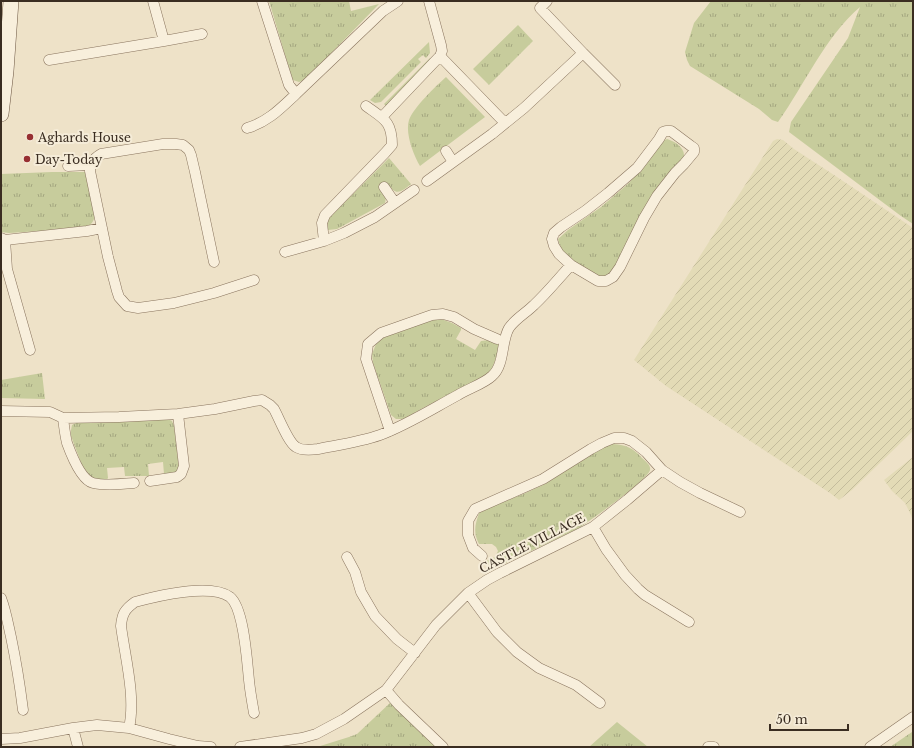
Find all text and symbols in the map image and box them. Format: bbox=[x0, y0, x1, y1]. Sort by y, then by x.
place label: Aghards House bbox=[37, 130, 131, 145]
marker: Aghards House bbox=[25, 132, 35, 142]
place label: Day-Today bbox=[35, 152, 103, 167]
marker: Day-Today bbox=[22, 154, 32, 164]
street label: CASTLE VILLAGE bbox=[477, 510, 588, 576]
scale bar bbox=[770, 706, 848, 732]
text: 50 m bbox=[776, 712, 808, 727]

